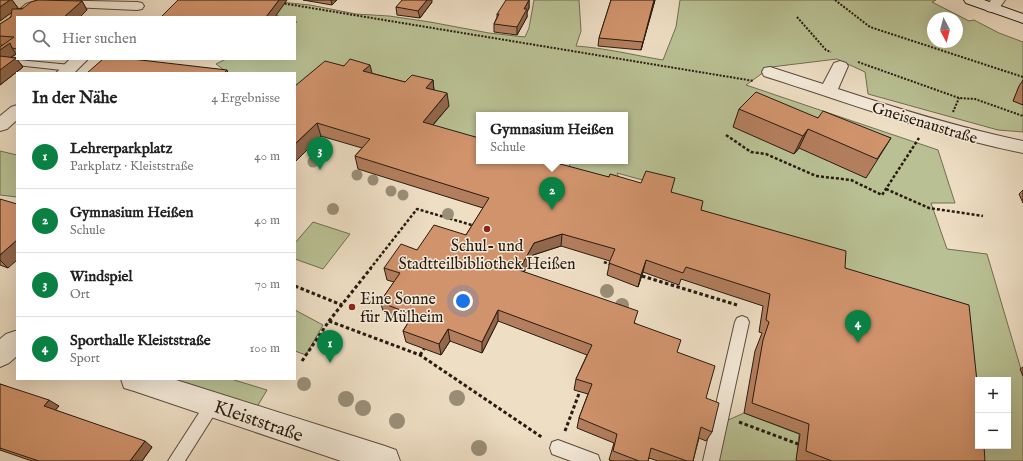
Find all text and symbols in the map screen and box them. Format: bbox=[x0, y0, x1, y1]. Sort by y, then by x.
north arrow bbox=[927, 12, 963, 48]
search box bbox=[16, 16, 296, 60]
icon: search bbox=[30, 27, 52, 49]
text: Hier suchen bbox=[62, 29, 137, 48]
text: In der Nähe bbox=[32, 88, 117, 109]
text: 4 Ergebnisse bbox=[212, 90, 280, 107]
street label: Gneisenaustraße bbox=[869, 98, 979, 149]
popup bbox=[476, 112, 628, 164]
text: Gymnasium Heißen bbox=[490, 120, 614, 139]
pin: 3 bbox=[307, 137, 333, 170]
text: Lehrerparkplatz bbox=[70, 139, 172, 158]
text: Schule bbox=[490, 139, 526, 156]
text: 1 bbox=[43, 148, 47, 165]
text: 40 m bbox=[254, 148, 280, 165]
text: Parkplatz · Kleiststraße bbox=[70, 158, 193, 175]
pin: 2 bbox=[539, 177, 565, 210]
text: Gymnasium Heißen bbox=[70, 203, 193, 222]
text: 2 bbox=[42, 212, 48, 229]
text: 40 m bbox=[254, 212, 280, 229]
text: Schule bbox=[70, 222, 105, 239]
marker: Schul- und Stadtteilbibliothek Heißen bbox=[482, 224, 492, 234]
place label: Schul- und Stadtteilbibliothek Heißen bbox=[398, 237, 576, 275]
text: Windspiel bbox=[70, 267, 133, 286]
text: 3 bbox=[43, 276, 47, 293]
text: 70 m bbox=[255, 276, 280, 293]
text: Ort bbox=[70, 286, 90, 303]
place label: Eine Sonne für Mülheim bbox=[360, 290, 443, 328]
your location bbox=[453, 291, 473, 311]
marker: Eine Sonne für Mülheim bbox=[347, 302, 357, 312]
pin: 4 bbox=[845, 310, 871, 343]
pin: 1 bbox=[317, 330, 343, 363]
text: Sporthalle Kleiststraße bbox=[70, 331, 211, 350]
text: 4 bbox=[42, 340, 48, 357]
text: 100 m bbox=[250, 340, 280, 357]
text: Sport bbox=[70, 350, 100, 367]
map controls bbox=[975, 377, 1011, 449]
button: + bbox=[975, 377, 1011, 413]
street label: Kleiststraße bbox=[211, 395, 306, 448]
button: − bbox=[975, 413, 1011, 449]

